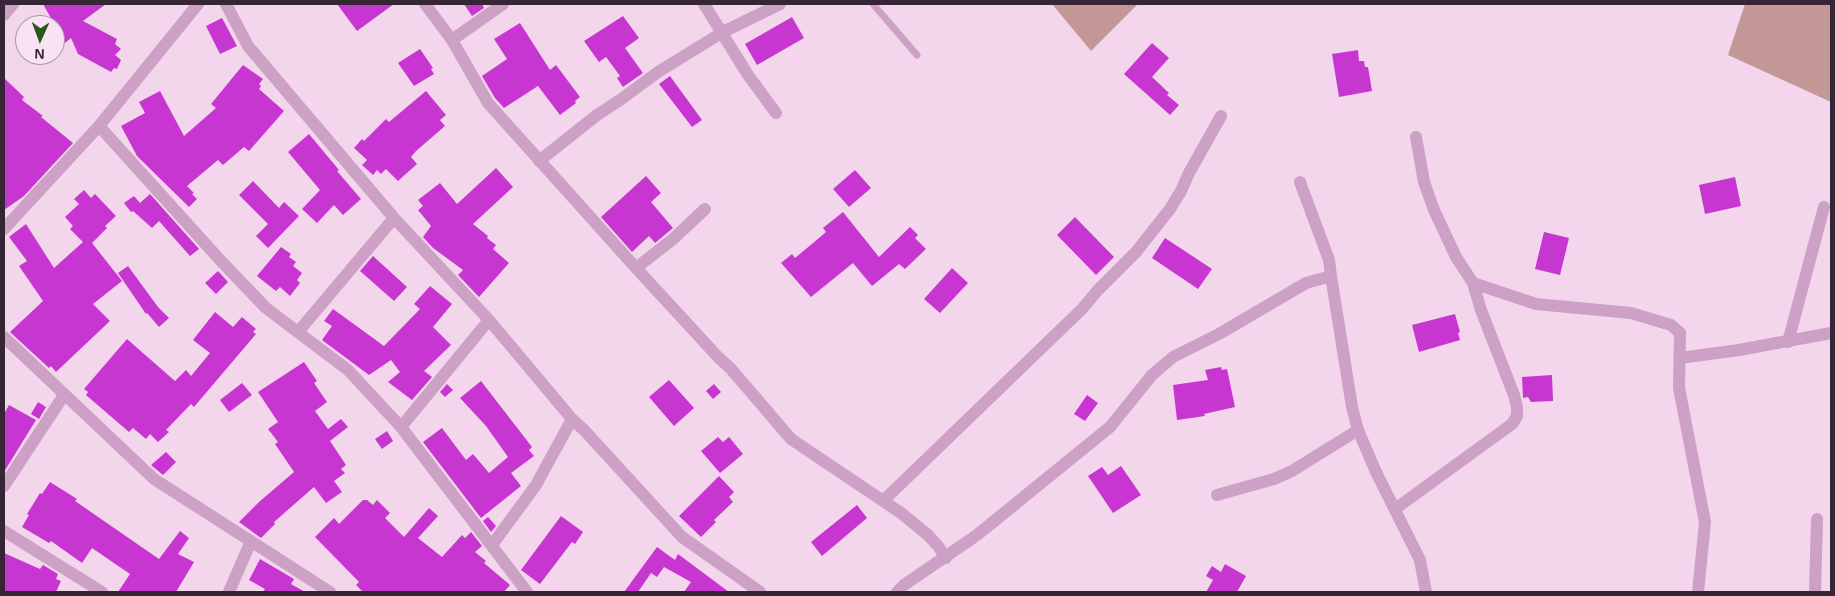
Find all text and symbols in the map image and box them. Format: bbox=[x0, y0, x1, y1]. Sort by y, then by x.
north arrow bbox=[15, 15, 65, 65]
text: N bbox=[34, 46, 45, 62]

